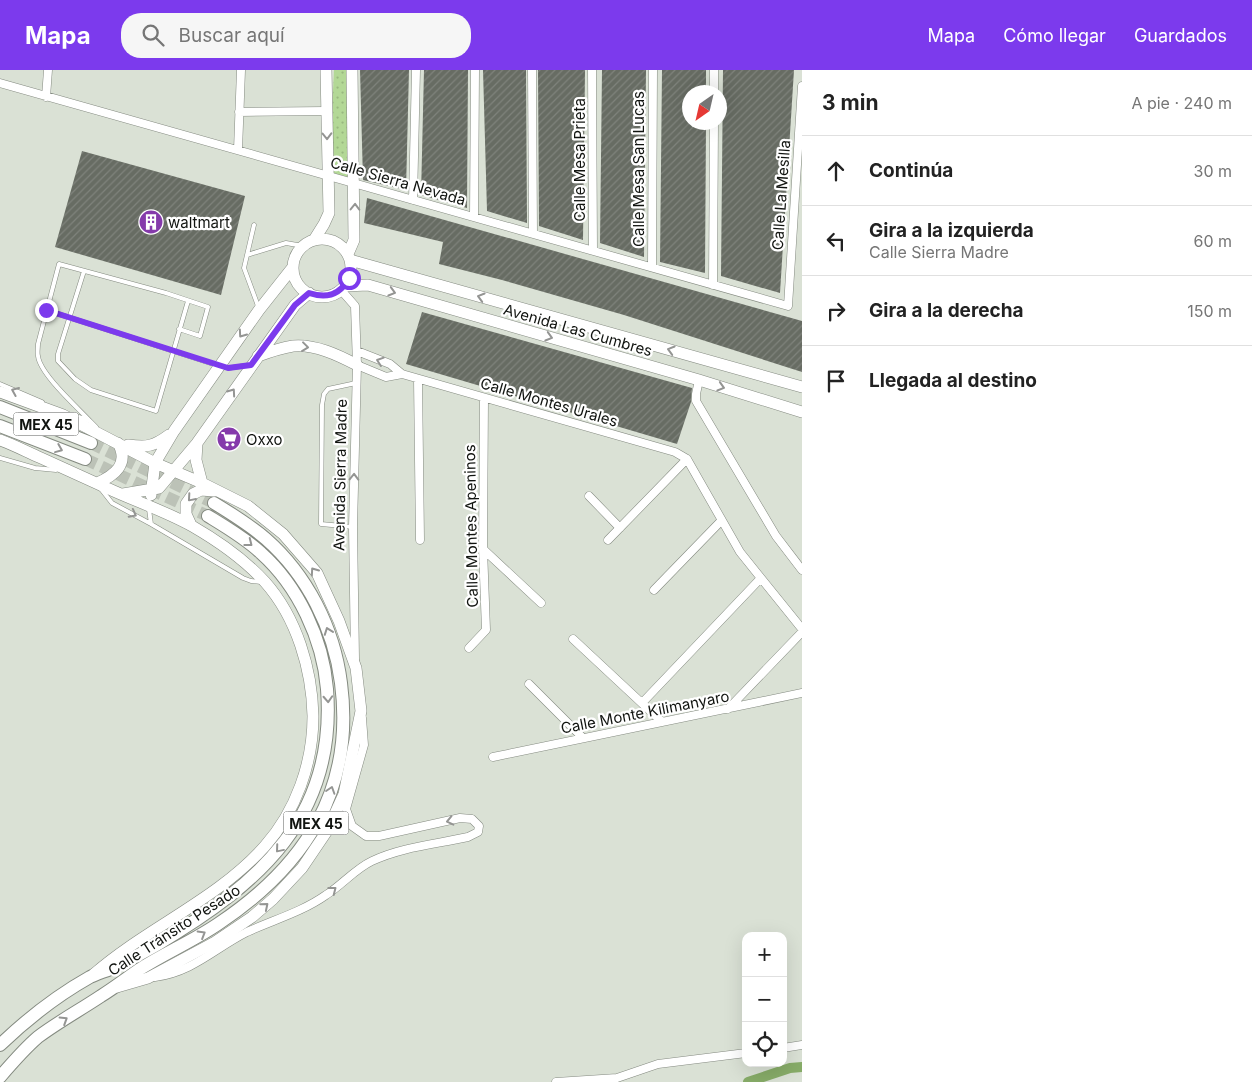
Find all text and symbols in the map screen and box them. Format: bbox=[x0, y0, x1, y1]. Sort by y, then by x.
search box bbox=[121, 13, 471, 58]
text: Mapa bbox=[25, 21, 91, 50]
icon: search bbox=[139, 21, 167, 49]
text: Buscar aquí bbox=[179, 24, 285, 47]
text: Mapa bbox=[928, 25, 975, 46]
text: Cómo llegar bbox=[1003, 25, 1106, 46]
text: Guardados bbox=[1134, 25, 1227, 46]
north arrow bbox=[682, 85, 727, 130]
text: 3 min bbox=[822, 90, 878, 115]
street label: Calle Mesa San Lucas bbox=[629, 91, 648, 247]
text: A pie · 240 m bbox=[1131, 93, 1232, 113]
street label: Calle Mesa Prieta bbox=[570, 98, 589, 222]
one-way arrow bbox=[322, 132, 332, 140]
street label: Calle La Mesilla bbox=[768, 139, 794, 251]
street label: Calle Sierra Nevada bbox=[328, 153, 468, 209]
icon: ahead bbox=[822, 157, 850, 185]
text: Continúa bbox=[869, 159, 953, 182]
text: 30 m bbox=[1194, 161, 1232, 181]
one-way arrow bbox=[349, 203, 360, 211]
building icon: waltmart bbox=[138, 209, 164, 235]
place label: waltmart bbox=[168, 213, 230, 232]
text: Gira a la izquierda bbox=[869, 219, 1034, 242]
icon: left bbox=[822, 227, 850, 255]
text: 60 m bbox=[1193, 231, 1232, 251]
text: Calle Sierra Madre bbox=[869, 242, 1009, 262]
route start bbox=[338, 267, 361, 290]
one-way arrow bbox=[388, 286, 396, 296]
one-way arrow bbox=[477, 292, 485, 302]
icon: right bbox=[822, 297, 850, 325]
route end bbox=[35, 299, 58, 322]
text: Gira a la derecha bbox=[869, 299, 1024, 322]
street label: Avenida Las Cumbres bbox=[501, 300, 655, 360]
text: 150 m bbox=[1187, 301, 1232, 321]
one-way arrow bbox=[240, 328, 248, 337]
one-way arrow bbox=[544, 331, 552, 341]
one-way arrow bbox=[302, 341, 310, 352]
one-way arrow bbox=[667, 346, 675, 356]
one-way arrow bbox=[376, 357, 385, 367]
icon: arrive bbox=[822, 367, 850, 395]
text: Llegada al destino bbox=[869, 369, 1037, 392]
street label: Calle Montes Urales bbox=[478, 373, 620, 431]
one-way arrow bbox=[717, 381, 725, 391]
one-way arrow bbox=[11, 386, 20, 397]
one-way arrow bbox=[226, 389, 235, 398]
street label: Avenida Sierra Madre bbox=[329, 399, 351, 551]
road number: MEX 45 bbox=[13, 412, 78, 436]
supermarket icon: Oxxo bbox=[216, 426, 242, 452]
place label: Oxxo bbox=[246, 430, 283, 449]
one-way arrow bbox=[54, 443, 63, 453]
street label: Calle Montes Apeninos bbox=[460, 444, 482, 608]
one-way arrow bbox=[349, 473, 359, 480]
one-way arrow bbox=[188, 493, 197, 502]
one-way arrow bbox=[128, 508, 137, 518]
one-way arrow bbox=[243, 537, 252, 546]
one-way arrow bbox=[311, 567, 320, 577]
one-way arrow bbox=[324, 628, 334, 636]
street label: Calle Monte Kilimanyaro bbox=[559, 686, 731, 738]
one-way arrow bbox=[322, 695, 333, 703]
one-way arrow bbox=[325, 787, 335, 795]
road number: MEX 45 bbox=[284, 811, 348, 834]
one-way arrow bbox=[446, 815, 455, 825]
one-way arrow bbox=[276, 843, 284, 852]
street label: Calle Tránsito Pesado bbox=[104, 880, 244, 980]
one-way arrow bbox=[327, 888, 336, 896]
one-way arrow bbox=[259, 904, 268, 912]
one-way arrow bbox=[196, 930, 205, 940]
map controls bbox=[742, 932, 787, 1067]
button: + bbox=[742, 932, 787, 977]
button: − bbox=[742, 977, 787, 1022]
one-way arrow bbox=[58, 1016, 67, 1026]
button: locate bbox=[742, 1022, 787, 1067]

